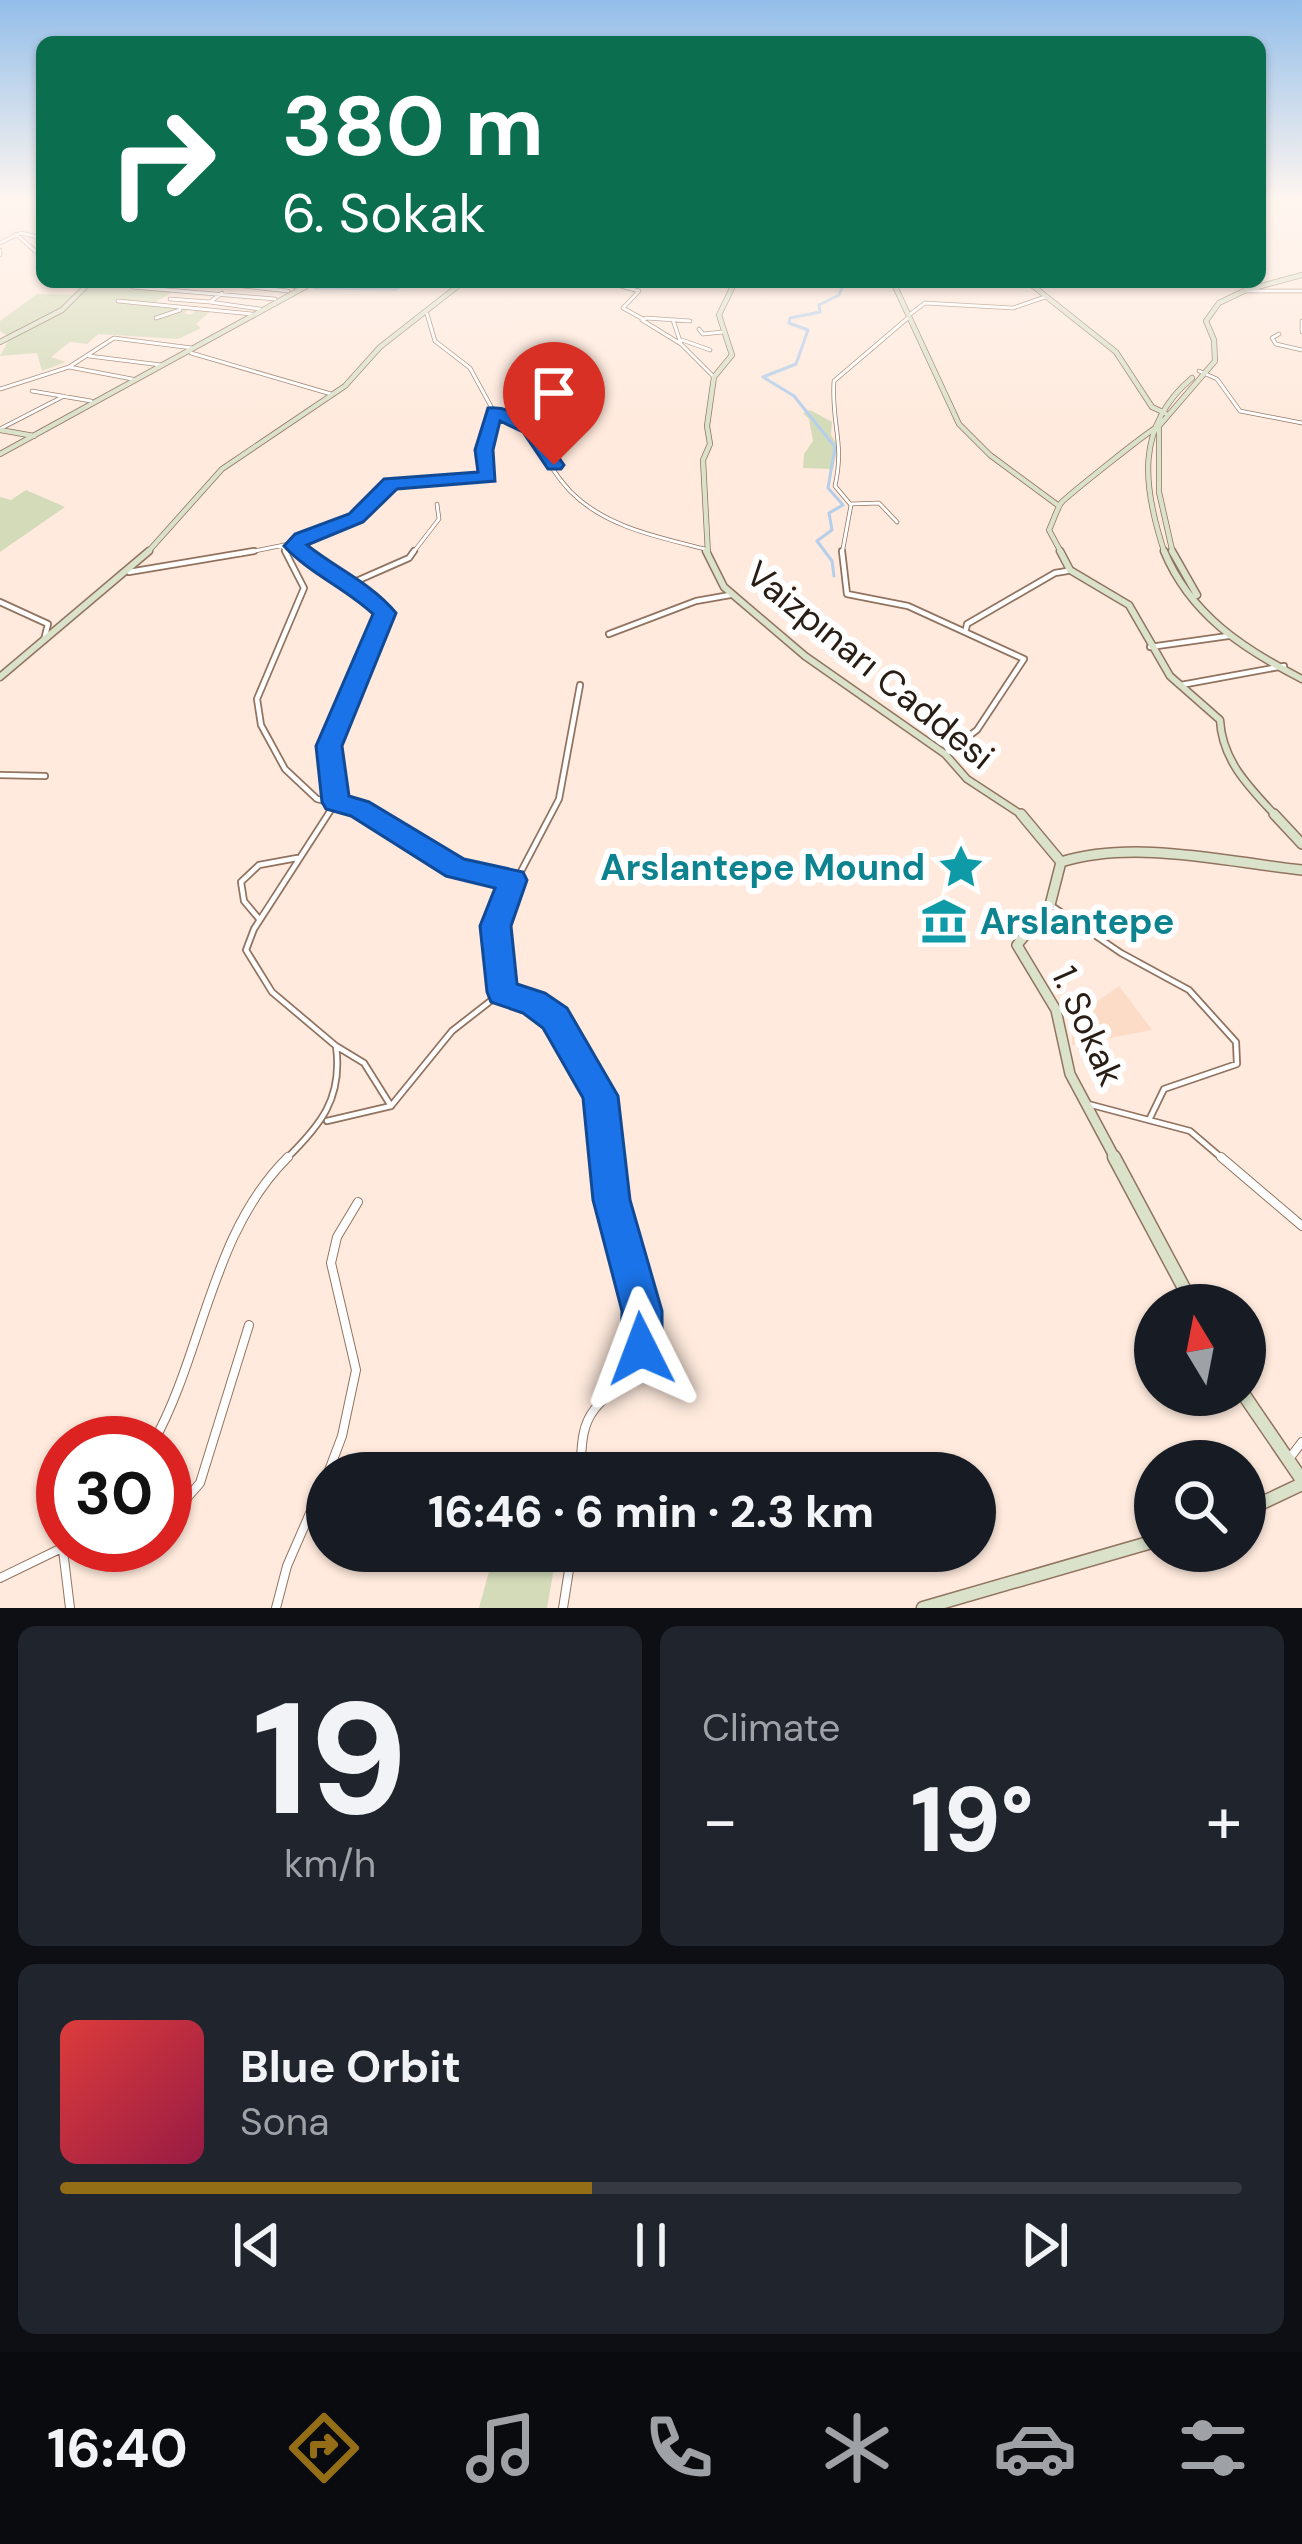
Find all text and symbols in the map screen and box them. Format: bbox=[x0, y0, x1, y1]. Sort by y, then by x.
text: 380 m bbox=[282, 72, 544, 181]
icon: right bbox=[84, 84, 240, 240]
text: 6. Sokak bbox=[282, 178, 486, 249]
pin bbox=[503, 342, 605, 465]
icon: arrive bbox=[521, 360, 587, 426]
street label: Vaizpınarı Caddesi bbox=[736, 550, 1004, 780]
place icon: Arslantepe Mound bbox=[936, 842, 986, 892]
place label: Arslantepe Mound bbox=[600, 844, 925, 891]
museum icon: Arslantepe bbox=[919, 896, 969, 946]
place label: Arslantepe bbox=[980, 898, 1174, 945]
street label: 1. Sokak bbox=[1041, 959, 1135, 1093]
north arrow bbox=[1134, 1284, 1266, 1416]
map controls bbox=[1134, 1284, 1266, 1572]
position arrow bbox=[578, 1286, 704, 1412]
speed limit sign: 30 bbox=[36, 1416, 192, 1572]
button: search bbox=[1134, 1440, 1266, 1572]
text: 16:46 · 6 min · 2.3 km bbox=[428, 1482, 874, 1541]
text: 19 bbox=[252, 1658, 408, 1861]
text: Climate bbox=[702, 1702, 840, 1753]
text: 19° bbox=[910, 1762, 1034, 1879]
text: − bbox=[702, 1778, 738, 1863]
text: + bbox=[1206, 1778, 1242, 1863]
text: km/h bbox=[284, 1838, 376, 1889]
text: Blue Orbit bbox=[240, 2037, 461, 2096]
text: Sona bbox=[240, 2096, 329, 2147]
icon: previous bbox=[224, 2212, 290, 2278]
icon: pause bbox=[618, 2212, 684, 2278]
icon: next bbox=[1012, 2212, 1078, 2278]
icon: directions bbox=[282, 2406, 366, 2490]
icon: music bbox=[459, 2406, 543, 2490]
icon: phone bbox=[637, 2406, 721, 2490]
icon: climate bbox=[815, 2406, 899, 2490]
icon: car bbox=[993, 2406, 1077, 2490]
icon: filters bbox=[1171, 2406, 1255, 2490]
text: 16:40 bbox=[47, 2413, 188, 2484]

